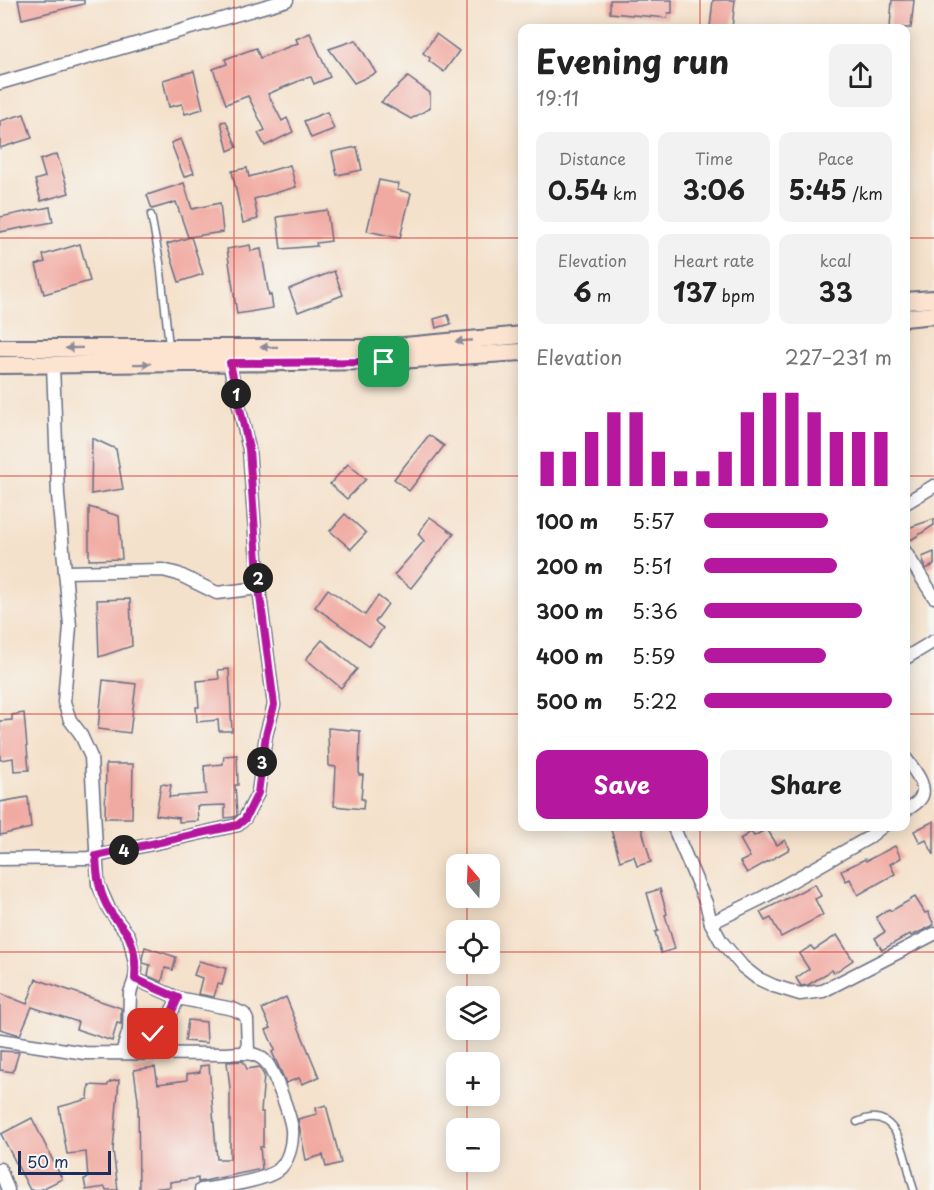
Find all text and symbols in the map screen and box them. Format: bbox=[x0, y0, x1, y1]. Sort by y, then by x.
text: Evening run bbox=[536, 35, 729, 85]
button: share bbox=[829, 44, 892, 107]
text: 19:11 bbox=[536, 83, 579, 113]
text: Distance bbox=[559, 146, 626, 170]
text: Time bbox=[695, 146, 733, 170]
text: Pace bbox=[818, 146, 854, 170]
text: 0.54 bbox=[548, 170, 608, 209]
text: 3:06 bbox=[683, 170, 745, 209]
text: 5:45 bbox=[789, 170, 847, 209]
text: km bbox=[608, 181, 637, 205]
text: /km bbox=[847, 181, 883, 205]
text: Elevation bbox=[558, 248, 627, 272]
text: Heart rate bbox=[674, 248, 754, 272]
text: kcal bbox=[820, 248, 852, 272]
text: 6 bbox=[573, 272, 592, 311]
text: 137 bbox=[673, 272, 717, 311]
text: 33 bbox=[819, 272, 853, 311]
text: m bbox=[592, 283, 611, 307]
text: bpm bbox=[717, 283, 755, 307]
pin bbox=[358, 336, 409, 387]
one-way arrow bbox=[454, 336, 473, 345]
one-way arrow bbox=[260, 342, 279, 352]
text: Elevation bbox=[536, 342, 622, 372]
text: 227–231 m bbox=[785, 342, 892, 372]
one-way arrow bbox=[65, 343, 84, 352]
icon: arrive bbox=[367, 345, 400, 378]
one-way arrow bbox=[133, 359, 152, 369]
pin: 1 bbox=[221, 379, 251, 409]
text: 1 bbox=[232, 382, 240, 406]
text: 100 m bbox=[536, 506, 598, 536]
text: 5:57 bbox=[632, 506, 675, 536]
text: 200 m bbox=[536, 551, 603, 581]
text: 5:51 bbox=[632, 551, 672, 581]
pin: 2 bbox=[243, 563, 273, 593]
text: 2 bbox=[252, 566, 264, 590]
text: 300 m bbox=[536, 596, 604, 626]
text: 5:36 bbox=[632, 596, 678, 626]
text: 400 m bbox=[536, 641, 604, 671]
text: 5:59 bbox=[632, 641, 676, 671]
text: 500 m bbox=[536, 686, 603, 716]
text: 5:22 bbox=[632, 686, 677, 716]
pin: 3 bbox=[247, 747, 277, 777]
text: 3 bbox=[257, 750, 267, 774]
button: Save bbox=[536, 750, 708, 819]
button: Share bbox=[720, 750, 892, 819]
pin: 4 bbox=[109, 835, 139, 865]
text: 4 bbox=[119, 838, 129, 862]
north arrow bbox=[446, 854, 500, 908]
map controls bbox=[446, 854, 500, 1172]
button: locate bbox=[446, 920, 500, 974]
button: layers bbox=[446, 986, 500, 1040]
pin bbox=[127, 1008, 178, 1059]
icon: check bbox=[136, 1017, 169, 1050]
button: + bbox=[446, 1052, 500, 1106]
button: − bbox=[446, 1118, 500, 1172]
scale bar bbox=[18, 1148, 111, 1176]
text: 50 m bbox=[27, 1149, 68, 1173]

